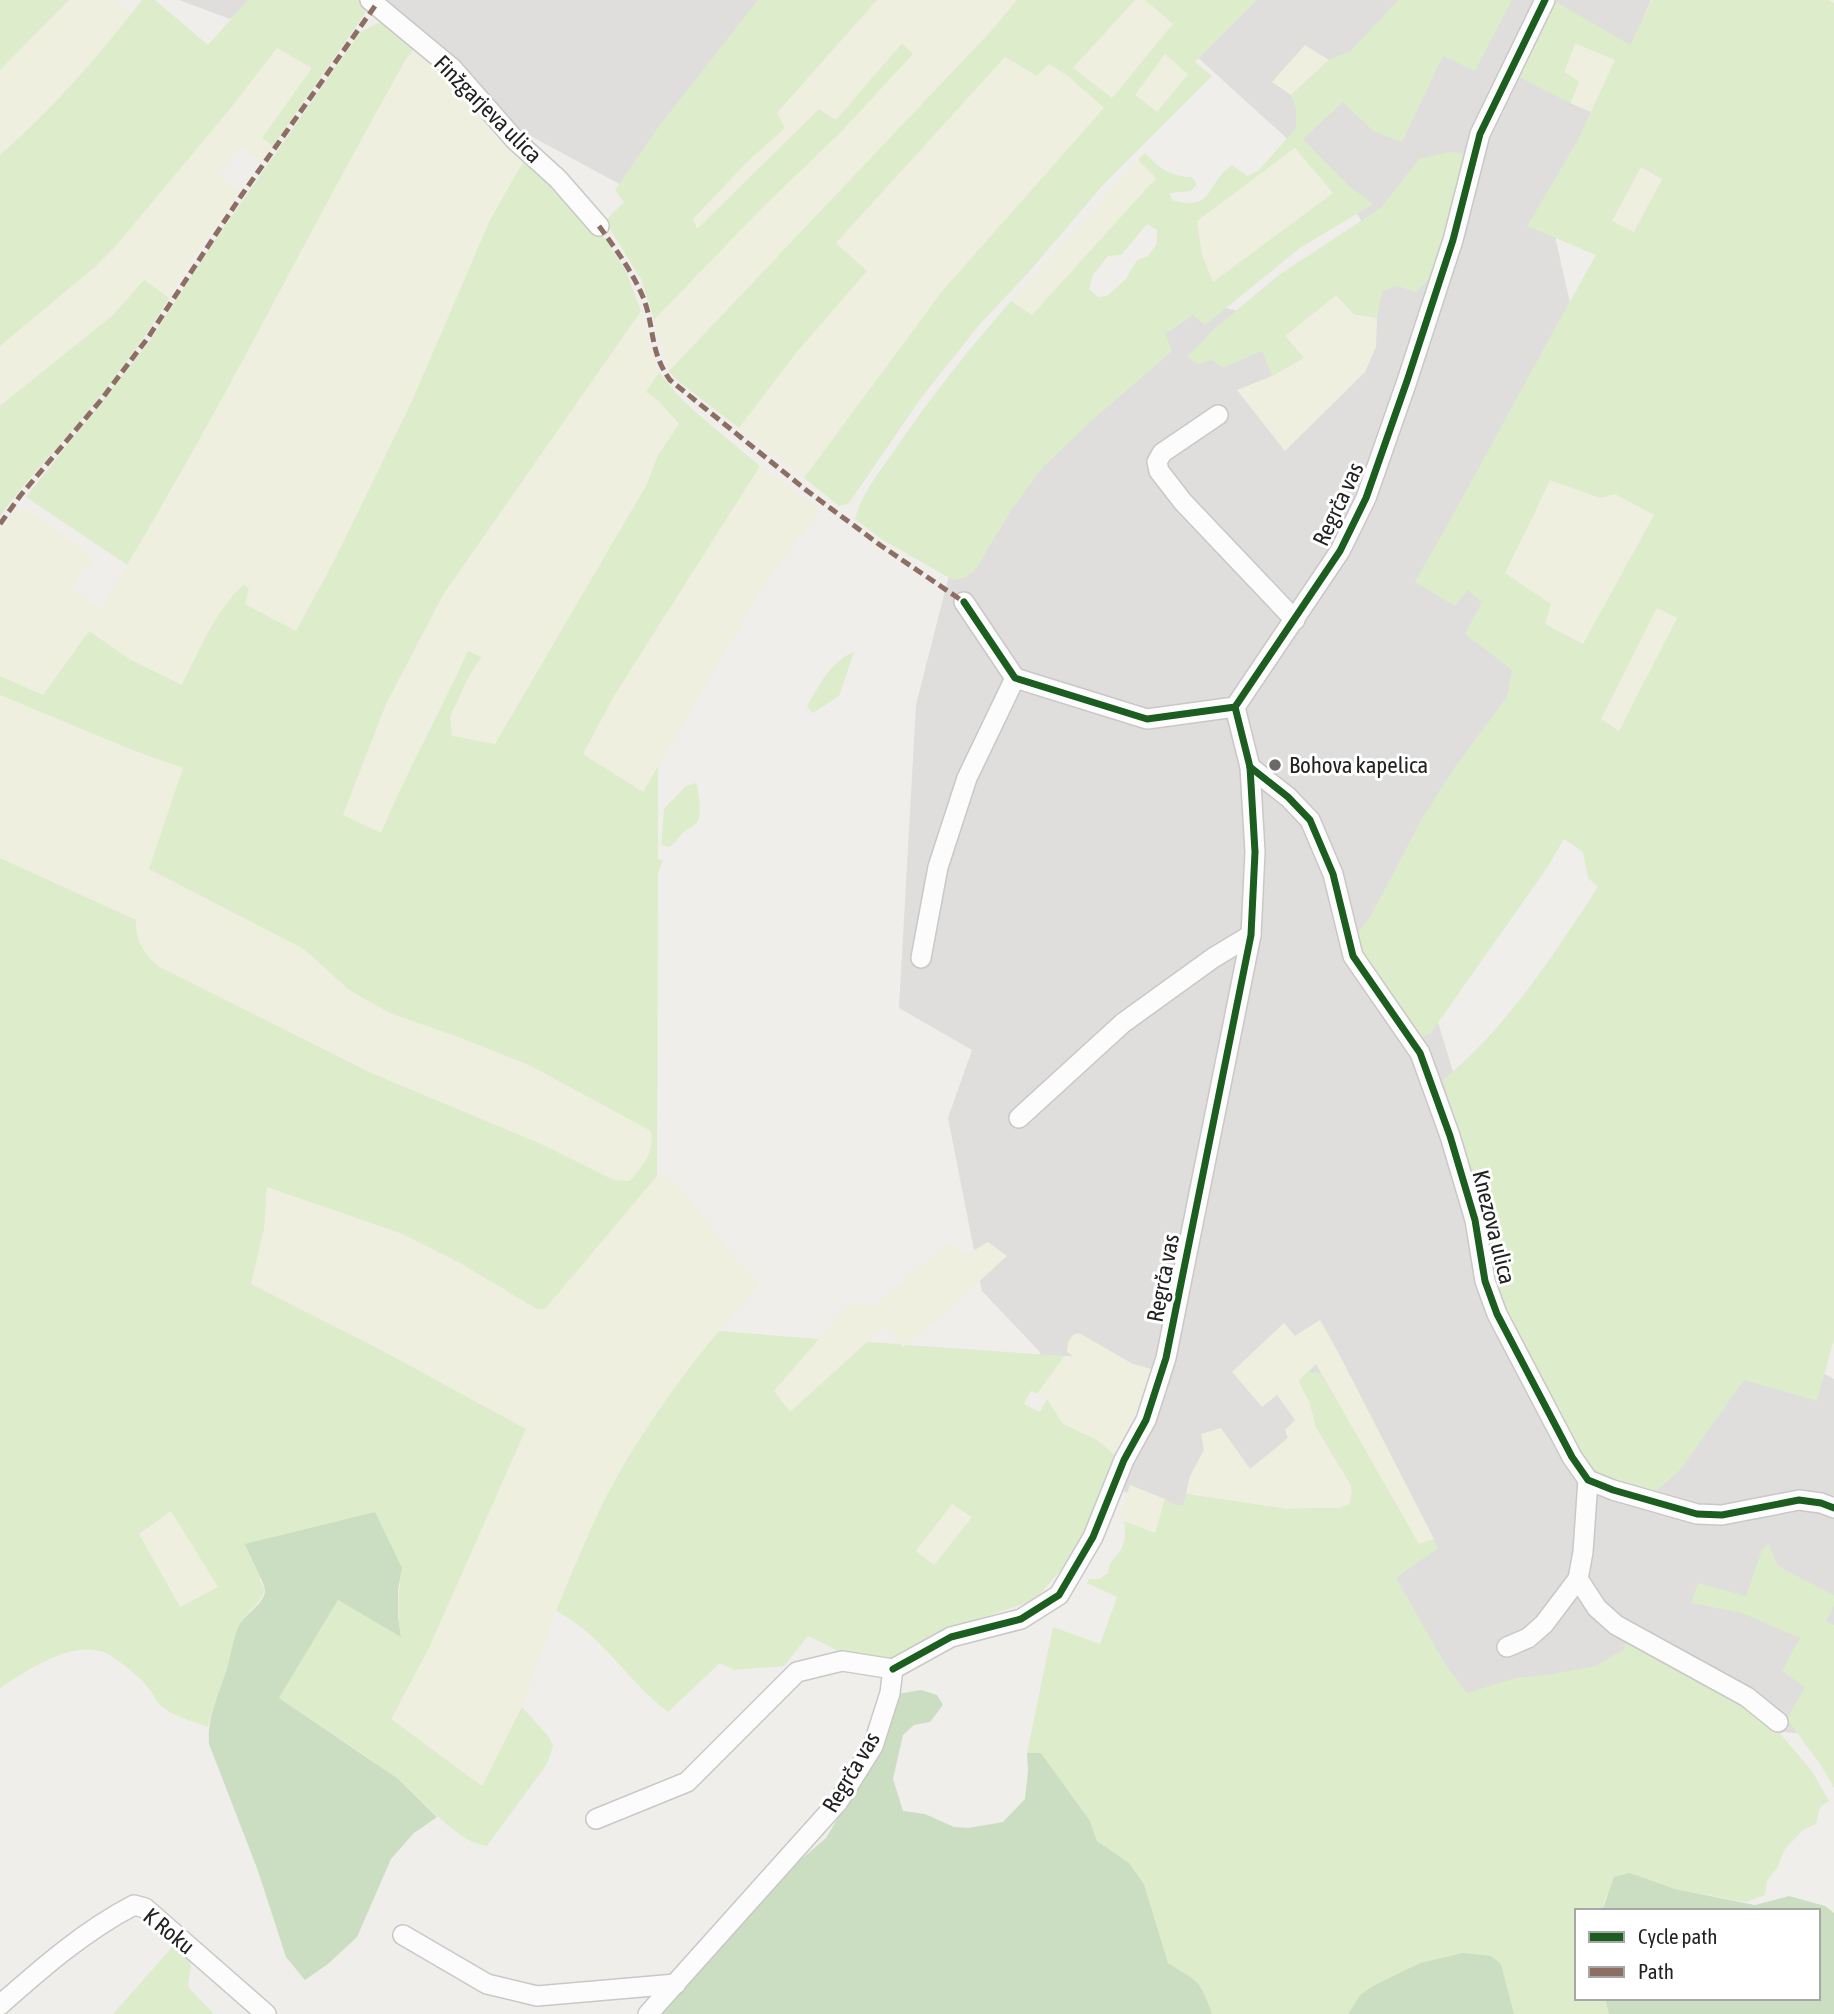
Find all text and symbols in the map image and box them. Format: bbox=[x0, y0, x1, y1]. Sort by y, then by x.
street label: Finžgarjeva ulica bbox=[429, 50, 547, 168]
street label: Regrča vas bbox=[1307, 458, 1369, 550]
place label: Bohova kapelica bbox=[1289, 752, 1428, 778]
marker: Bohova kapelica bbox=[1267, 757, 1283, 773]
street label: Knezova ulica bbox=[1467, 1167, 1521, 1287]
street label: Regrča vas bbox=[1142, 1232, 1184, 1324]
street label: Regrča vas bbox=[817, 1727, 885, 1817]
street label: K Roku bbox=[138, 1903, 200, 1959]
legend bbox=[1575, 1909, 1820, 2000]
text: Cycle path bbox=[1638, 1924, 1717, 1948]
text: Path bbox=[1638, 1959, 1674, 1983]

